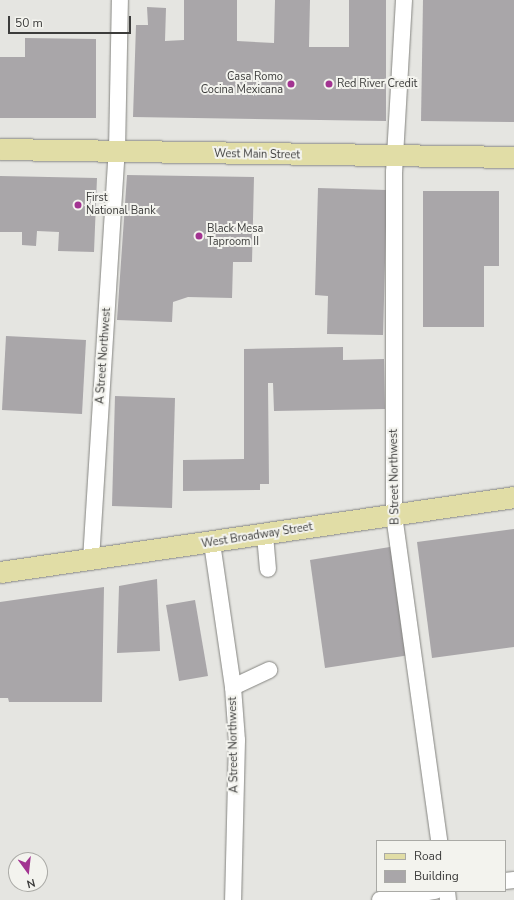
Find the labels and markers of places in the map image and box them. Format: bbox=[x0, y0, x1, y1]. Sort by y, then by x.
place label: Casa Romo Cocina Mexicana bbox=[201, 71, 283, 97]
place label: Red River Credit bbox=[337, 77, 417, 91]
marker: Casa Romo Cocina Mexicana bbox=[286, 79, 296, 89]
marker: Red River Credit bbox=[324, 79, 334, 89]
place label: First National Bank bbox=[86, 192, 156, 218]
marker: First National Bank bbox=[73, 200, 83, 210]
place label: Black Mesa Taproom II bbox=[207, 223, 263, 249]
marker: Black Mesa Taproom II bbox=[194, 231, 204, 241]

